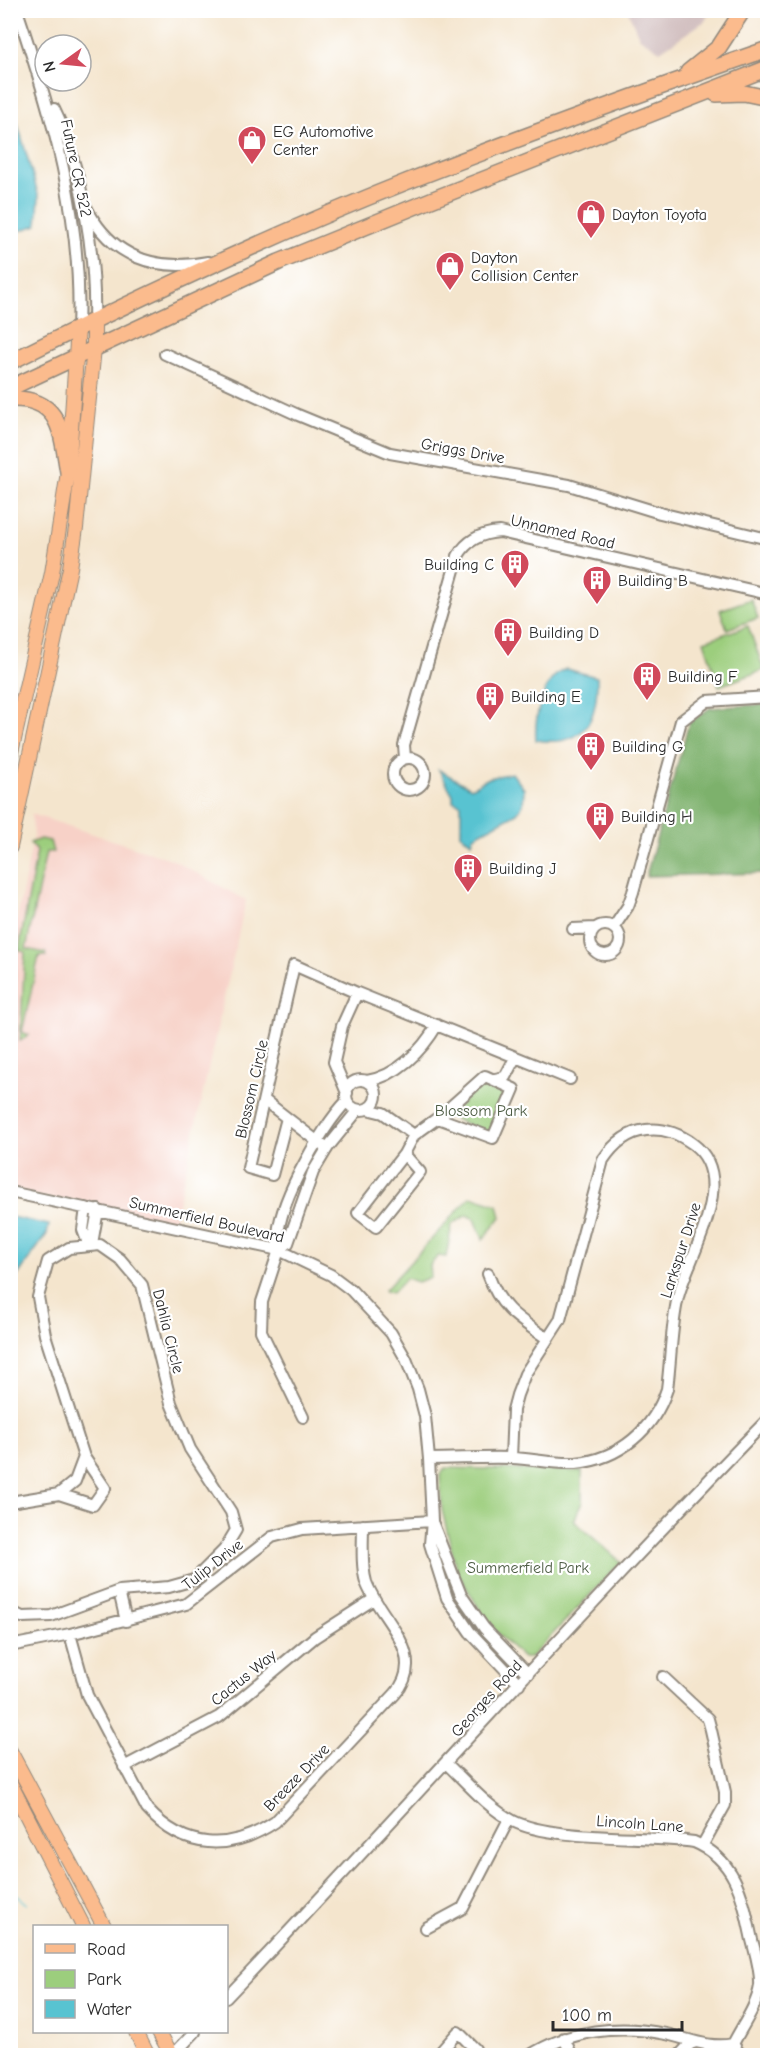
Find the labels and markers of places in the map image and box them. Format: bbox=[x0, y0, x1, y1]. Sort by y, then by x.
place label: EG Automotive Center bbox=[273, 123, 373, 159]
shop icon: EG Automotive Center bbox=[236, 124, 268, 166]
shop icon: Dayton Toyota bbox=[575, 198, 607, 240]
place label: Dayton Toyota bbox=[612, 206, 707, 224]
place label: Dayton Collision Center bbox=[471, 249, 579, 285]
shop icon: Dayton Collision Center bbox=[434, 250, 466, 292]
building icon: Building C bbox=[499, 548, 531, 590]
place label: Building C bbox=[424, 556, 494, 574]
building icon: Building B bbox=[581, 564, 613, 606]
place label: Building B bbox=[618, 572, 688, 590]
building icon: Building D bbox=[492, 616, 524, 658]
place label: Building D bbox=[529, 624, 599, 642]
building icon: Building F bbox=[631, 660, 663, 702]
place label: Building F bbox=[668, 668, 738, 686]
building icon: Building E bbox=[474, 680, 506, 722]
place label: Building E bbox=[511, 688, 581, 706]
building icon: Building G bbox=[575, 730, 607, 772]
place label: Building G bbox=[612, 738, 683, 756]
building icon: Building H bbox=[584, 800, 616, 842]
place label: Building H bbox=[621, 808, 693, 826]
building icon: Building J bbox=[452, 852, 484, 894]
place label: Building J bbox=[489, 860, 556, 878]

